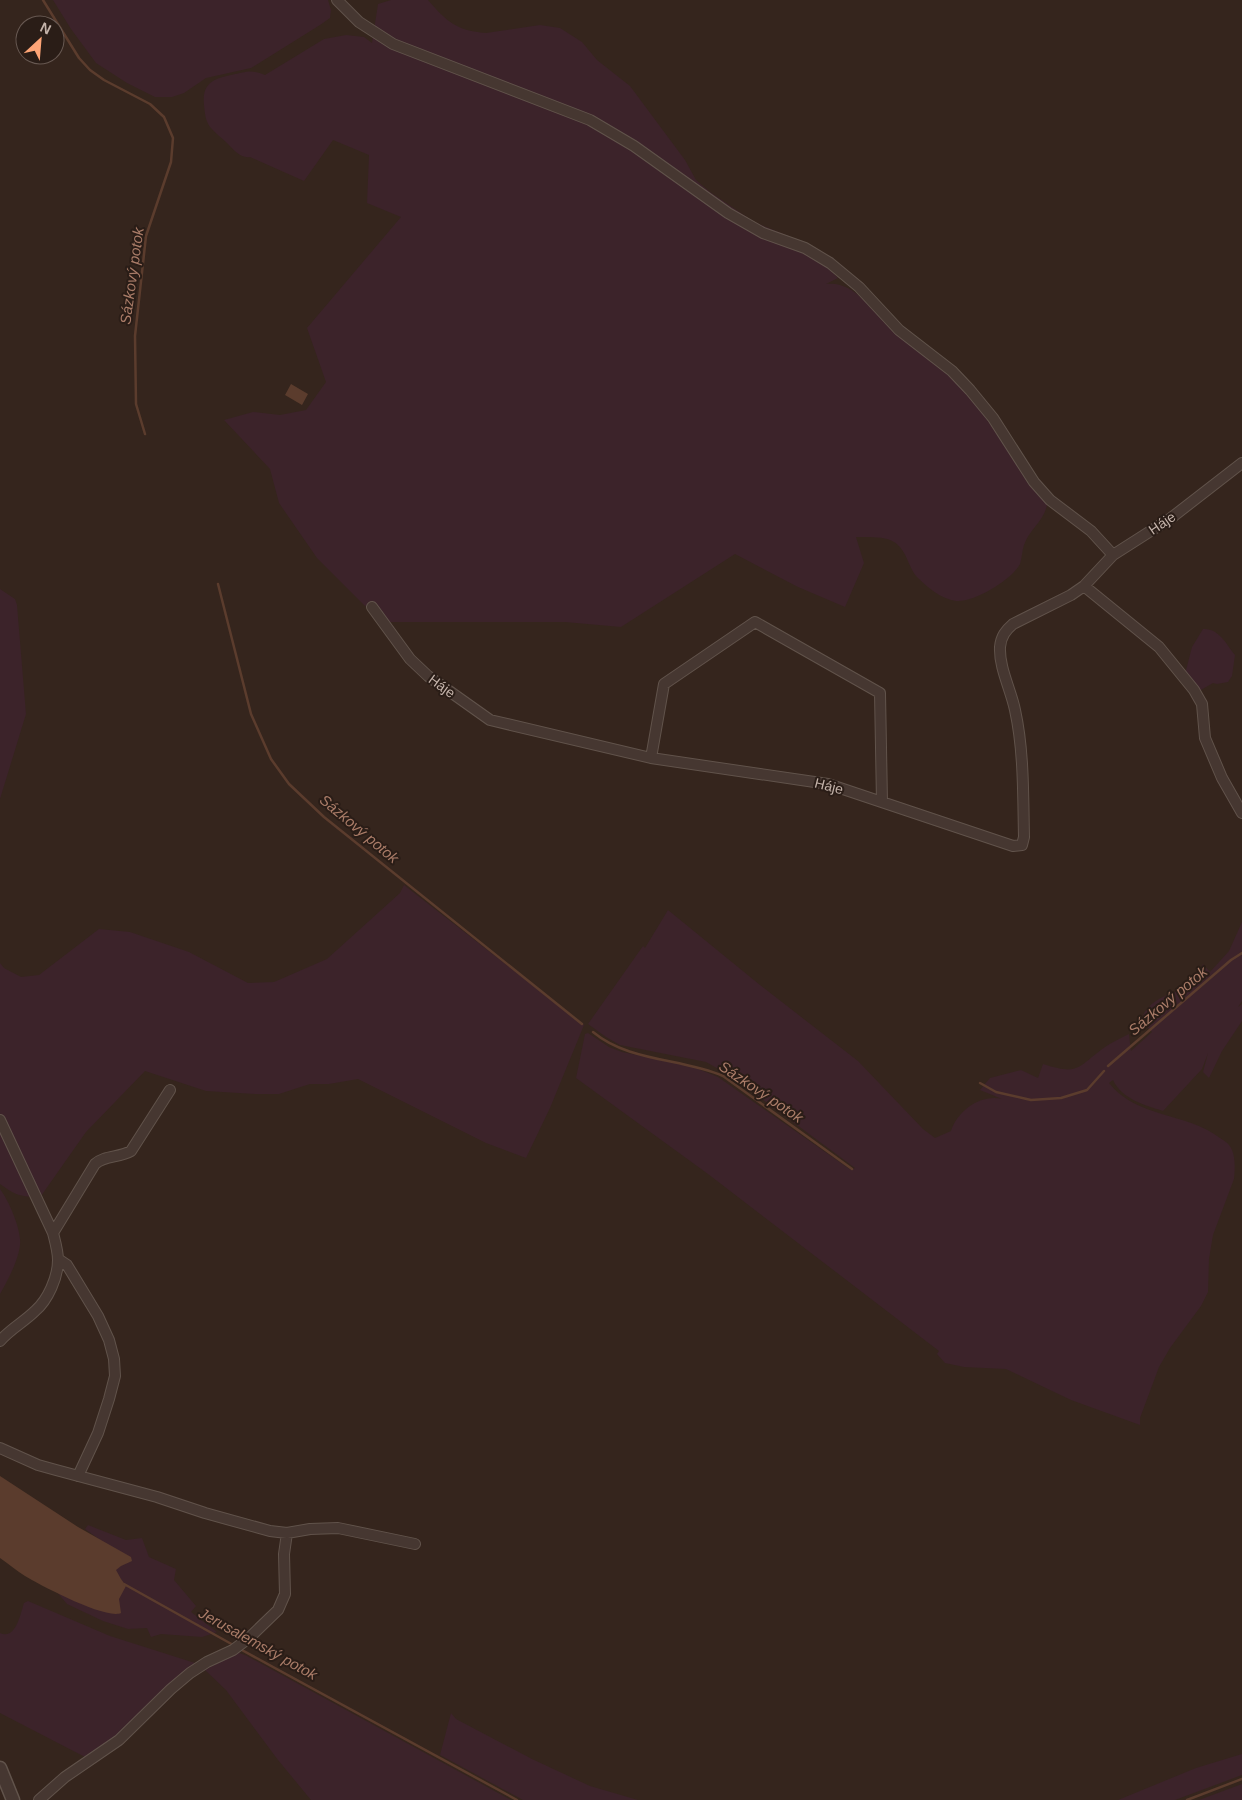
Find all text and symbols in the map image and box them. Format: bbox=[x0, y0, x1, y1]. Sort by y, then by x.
north arrow bbox=[15, 15, 65, 65]
text: N bbox=[38, 19, 54, 38]
water label: Sázkový potok bbox=[116, 225, 147, 325]
street label: Háje bbox=[1146, 508, 1179, 538]
street label: Háje bbox=[426, 671, 459, 701]
street label: Háje bbox=[813, 775, 845, 797]
water label: Sázkový potok bbox=[316, 791, 403, 867]
water label: Sázkový potok bbox=[1125, 962, 1212, 1038]
water label: Sázkový potok bbox=[716, 1057, 808, 1127]
water label: Jerusalemský potok bbox=[195, 1604, 322, 1684]

